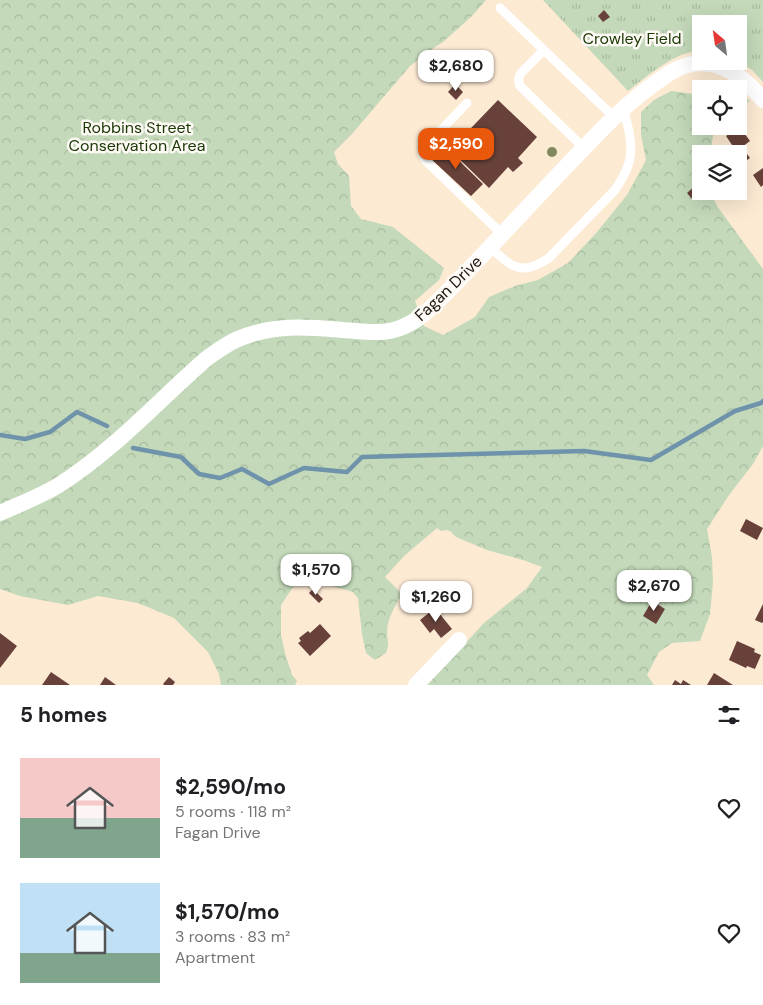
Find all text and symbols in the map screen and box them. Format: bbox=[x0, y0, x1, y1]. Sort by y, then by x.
north arrow bbox=[692, 15, 748, 70]
map controls bbox=[692, 15, 747, 200]
park label: Crowley Field bbox=[582, 28, 682, 49]
pin: $2,680 bbox=[415, 49, 497, 92]
text: $2,680 bbox=[429, 55, 483, 76]
button: locate bbox=[692, 80, 747, 135]
park label: Robbins Street Conservation Area bbox=[69, 117, 205, 156]
pin: $2,590 bbox=[415, 128, 497, 170]
text: $2,590 bbox=[429, 133, 483, 154]
button: layers bbox=[692, 145, 747, 200]
street label: Fagan Drive bbox=[410, 251, 486, 326]
pin: $1,570 bbox=[275, 554, 357, 596]
text: $1,570 bbox=[291, 559, 341, 580]
pin: $2,670 bbox=[613, 570, 695, 612]
text: $2,670 bbox=[628, 575, 680, 596]
pin: $1,260 bbox=[395, 580, 477, 623]
text: $1,260 bbox=[411, 586, 461, 607]
text: 5 homes bbox=[20, 701, 107, 729]
icon: filters bbox=[715, 701, 743, 729]
text: $2,590/mo bbox=[175, 773, 286, 801]
icon: home bbox=[60, 778, 120, 838]
icon: heart bbox=[715, 794, 743, 822]
text: 5 rooms · 118 m² bbox=[175, 801, 291, 822]
text: Fagan Drive bbox=[175, 822, 261, 843]
text: $1,570/mo bbox=[175, 898, 280, 926]
icon: home bbox=[60, 903, 120, 963]
icon: heart bbox=[715, 919, 743, 947]
text: 3 rooms · 83 m² bbox=[175, 926, 290, 947]
text: Apartment bbox=[175, 947, 255, 968]

